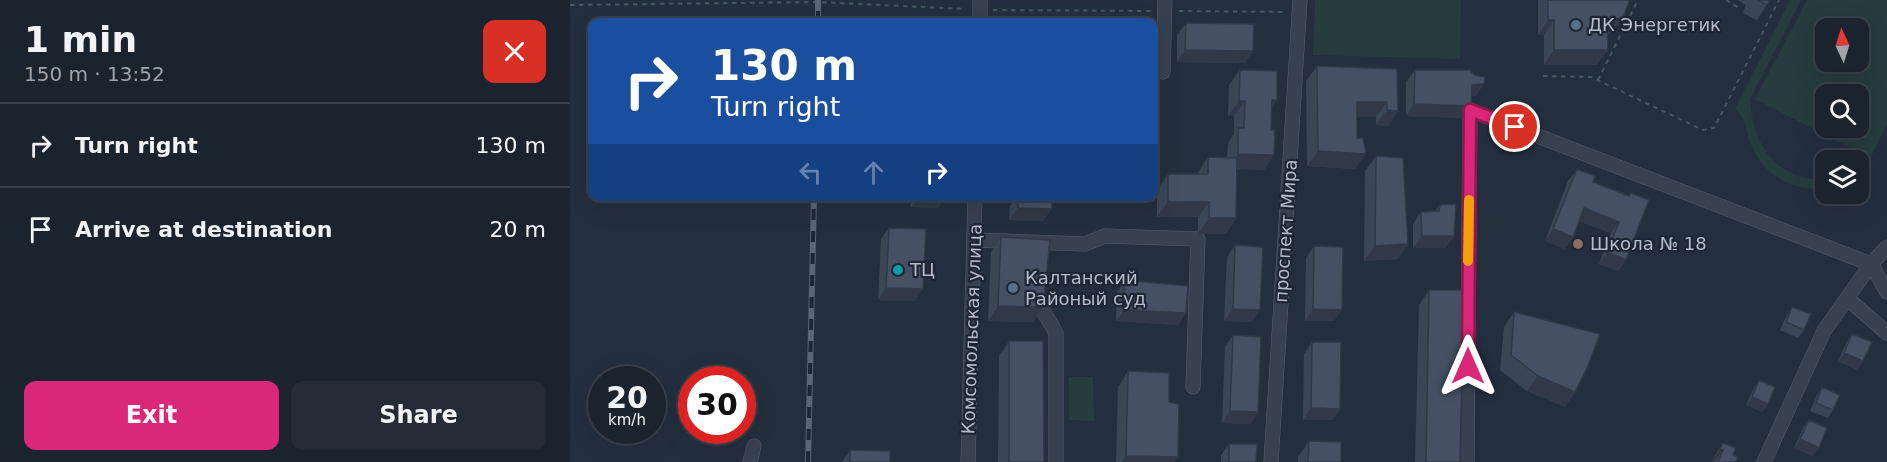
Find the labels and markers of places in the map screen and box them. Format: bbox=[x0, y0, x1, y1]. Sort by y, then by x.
place label: ДК Энергетик bbox=[1588, 14, 1721, 35]
marker: ДК Энергетик bbox=[1569, 18, 1583, 32]
pin bbox=[1489, 101, 1540, 152]
place label: Школа № 18 bbox=[1590, 233, 1707, 254]
marker: Школа № 18 bbox=[1571, 237, 1585, 251]
place label: ТЦ bbox=[909, 259, 935, 280]
marker: ТЦ bbox=[891, 263, 905, 277]
place label: Калтанский Районый суд bbox=[1025, 267, 1146, 309]
marker: Калтанский Районый суд bbox=[1006, 281, 1020, 295]

